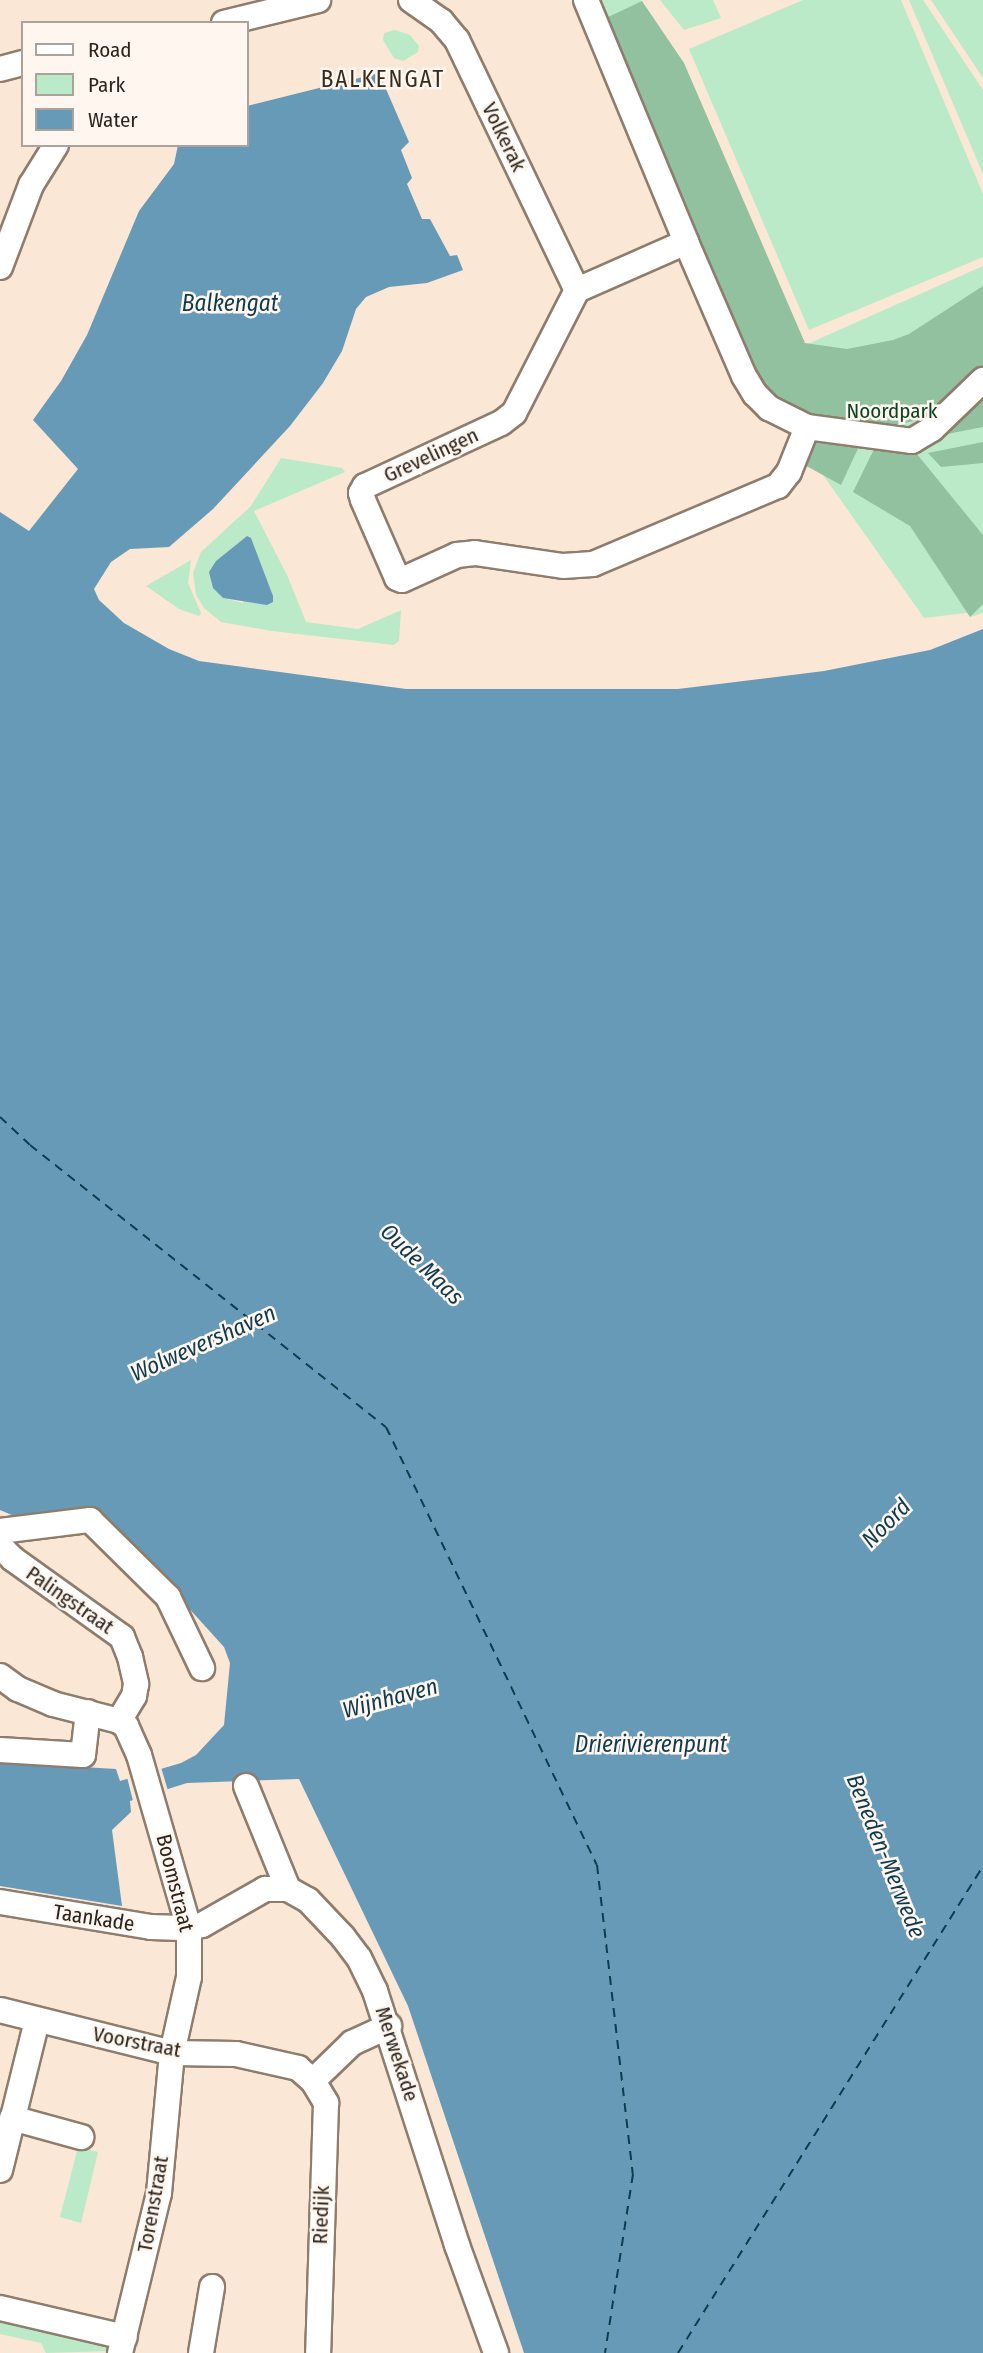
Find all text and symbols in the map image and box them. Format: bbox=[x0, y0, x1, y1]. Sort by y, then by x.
legend bbox=[21, 21, 248, 147]
text: Road bbox=[88, 37, 132, 63]
district label: BALKENGAT bbox=[322, 65, 444, 93]
text: Park bbox=[88, 72, 125, 98]
street label: Volkerak bbox=[477, 98, 531, 176]
text: Water bbox=[88, 107, 138, 133]
water label: Balkengat bbox=[182, 289, 278, 317]
park label: Noordpark bbox=[846, 398, 938, 424]
street label: Grevelingen bbox=[380, 422, 482, 488]
water label: Oude Maas bbox=[375, 1218, 469, 1310]
water label: Wolwevershaven bbox=[126, 1299, 280, 1387]
water label: Noord bbox=[856, 1493, 916, 1553]
street label: Palingstraat bbox=[21, 1561, 119, 1639]
water label: Wijnhaven bbox=[339, 1672, 441, 1724]
water label: Drierivierenpunt bbox=[575, 1730, 727, 1758]
water label: Beneden-Merwede bbox=[841, 1770, 931, 1942]
street label: Boomstraat bbox=[151, 1832, 199, 1934]
street label: Taankade bbox=[52, 1899, 136, 1937]
street label: Merwekade bbox=[370, 2003, 424, 2105]
street label: Voorstraat bbox=[91, 2021, 183, 2063]
street label: Torenstraat bbox=[132, 2154, 174, 2254]
street label: Riedijk bbox=[307, 2185, 335, 2245]

